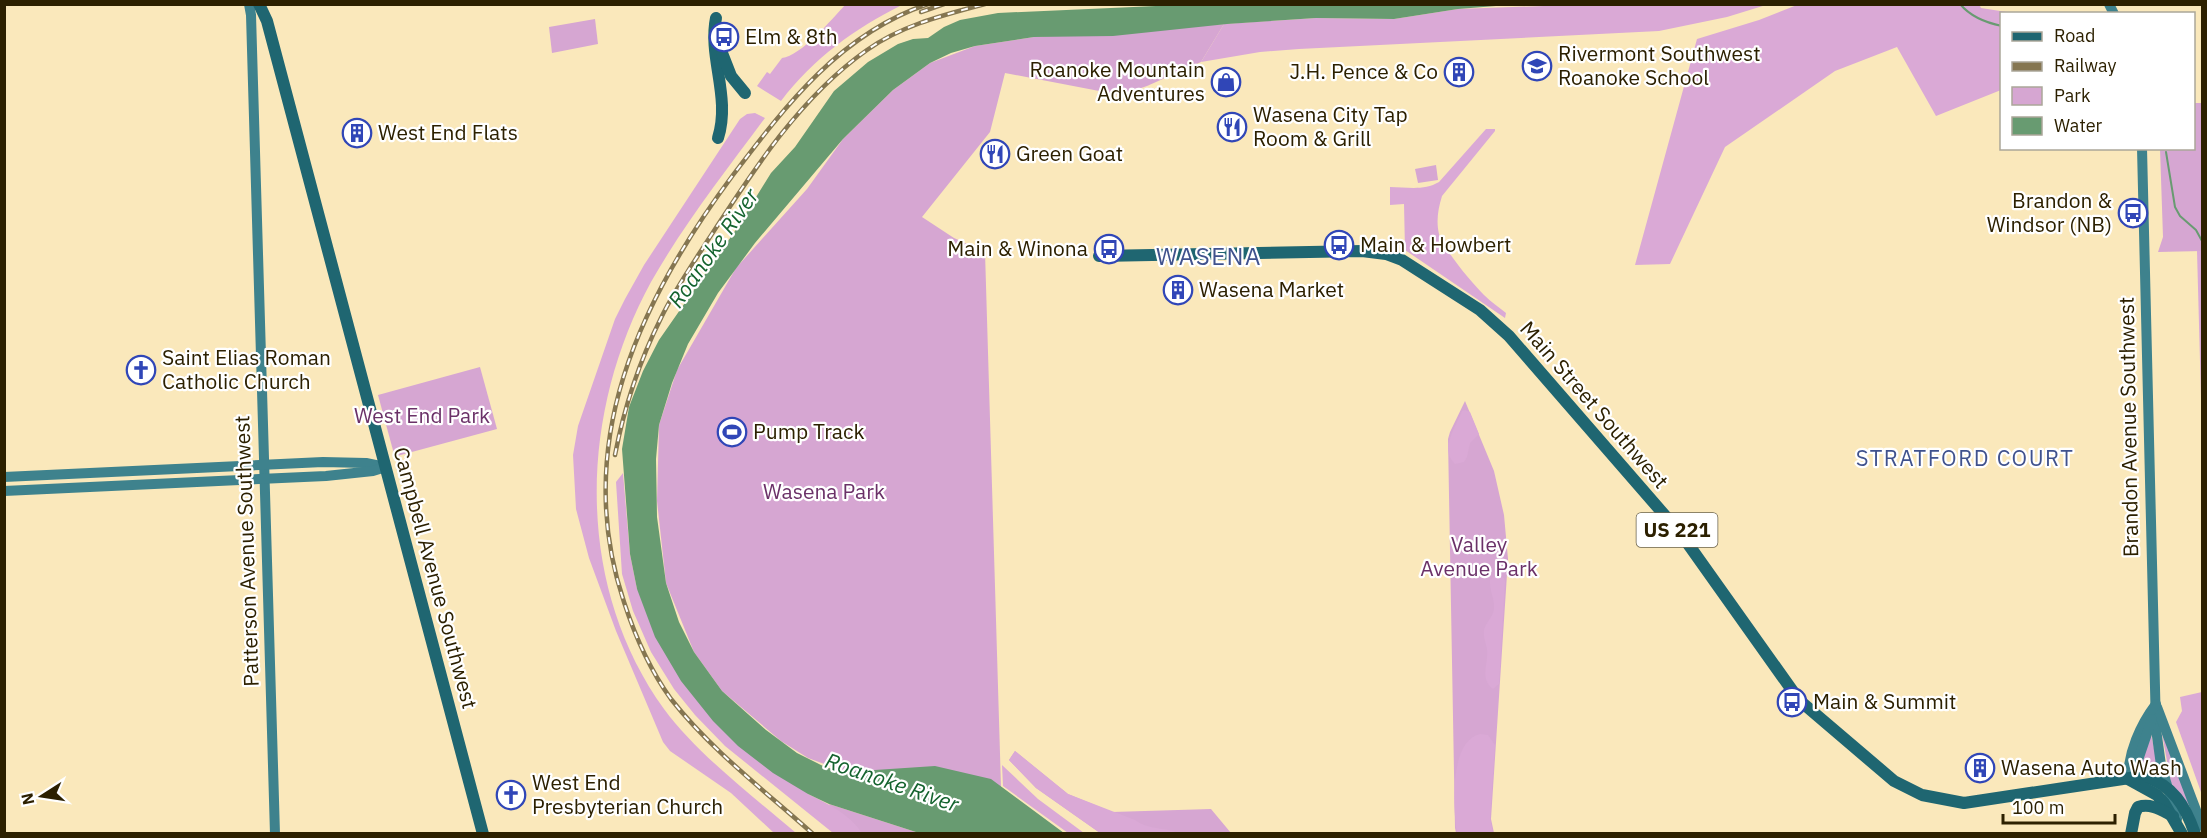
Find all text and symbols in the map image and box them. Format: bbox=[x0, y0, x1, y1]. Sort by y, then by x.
legend bbox=[2000, 12, 2195, 150]
bus stop icon: Elm & 8th bbox=[708, 21, 740, 53]
place label: Elm & 8th bbox=[745, 22, 838, 50]
text: Road bbox=[2054, 24, 2095, 47]
place label: Rivermont Southwest Roanoke School bbox=[1558, 39, 1761, 91]
school or university icon: Rivermont Southwest Roanoke School bbox=[1521, 50, 1553, 82]
text: Railway bbox=[2054, 54, 2116, 77]
place label: Roanoke Mountain Adventures bbox=[1030, 55, 1205, 107]
building icon: J.H. Pence & Co bbox=[1443, 56, 1475, 88]
place label: J.H. Pence & Co bbox=[1289, 57, 1438, 85]
shop icon: Roanoke Mountain Adventures bbox=[1210, 66, 1242, 98]
text: Park bbox=[2054, 84, 2091, 107]
place label: Wasena City Tap Room & Grill bbox=[1253, 100, 1408, 152]
restaurant icon: Wasena City Tap Room & Grill bbox=[1216, 111, 1248, 143]
text: Water bbox=[2054, 114, 2103, 137]
building icon: West End Flats bbox=[341, 117, 373, 149]
place label: West End Flats bbox=[378, 118, 518, 146]
restaurant icon: Green Goat bbox=[979, 138, 1011, 170]
place label: Green Goat bbox=[1016, 139, 1123, 167]
water label: Roanoke River bbox=[661, 182, 765, 313]
place label: Brandon & Windsor (NB) bbox=[1987, 186, 2112, 238]
bus stop icon: Brandon & Windsor (NB) bbox=[2117, 197, 2149, 229]
bus stop icon: Main & Howbert bbox=[1323, 229, 1355, 261]
place label: Main & Howbert bbox=[1360, 230, 1511, 258]
bus stop icon: Main & Winona bbox=[1093, 233, 1125, 265]
place label: Main & Winona bbox=[947, 234, 1088, 262]
district label: WASENA bbox=[1156, 240, 1262, 272]
building icon: Wasena Market bbox=[1162, 274, 1194, 306]
place label: Wasena Market bbox=[1199, 275, 1344, 303]
street label: Brandon Avenue Southwest bbox=[2112, 297, 2144, 557]
street label: Main Street Southwest bbox=[1514, 315, 1675, 494]
place label: Saint Elias Roman Catholic Church bbox=[162, 343, 331, 395]
church icon: Saint Elias Roman Catholic Church bbox=[125, 354, 157, 386]
park label: West End Park bbox=[354, 401, 490, 429]
street label: Patterson Avenue Southwest bbox=[227, 415, 265, 687]
sports icon: Pump Track bbox=[716, 416, 748, 448]
place label: Pump Track bbox=[753, 417, 865, 445]
district label: STRATFORD COURT bbox=[1856, 443, 2074, 472]
street label: Campbell Avenue Southwest bbox=[388, 444, 484, 712]
park label: Wasena Park bbox=[763, 477, 885, 505]
road number: US 221 bbox=[1636, 513, 1718, 547]
park label: Valley Avenue Park bbox=[1420, 530, 1538, 582]
bus stop icon: Main & Summit bbox=[1776, 686, 1808, 718]
place label: Main & Summit bbox=[1813, 687, 1956, 715]
water label: Roanoke River bbox=[822, 745, 964, 818]
building icon: Wasena Auto Wash bbox=[1964, 752, 1996, 784]
place label: Wasena Auto Wash bbox=[2001, 753, 2182, 781]
north arrow bbox=[12, 766, 72, 826]
place label: West End Presbyterian Church bbox=[532, 768, 723, 820]
church icon: West End Presbyterian Church bbox=[495, 779, 527, 811]
scale bar bbox=[2003, 787, 2116, 825]
text: N bbox=[16, 791, 38, 807]
text: 100 m bbox=[2012, 796, 2064, 819]

